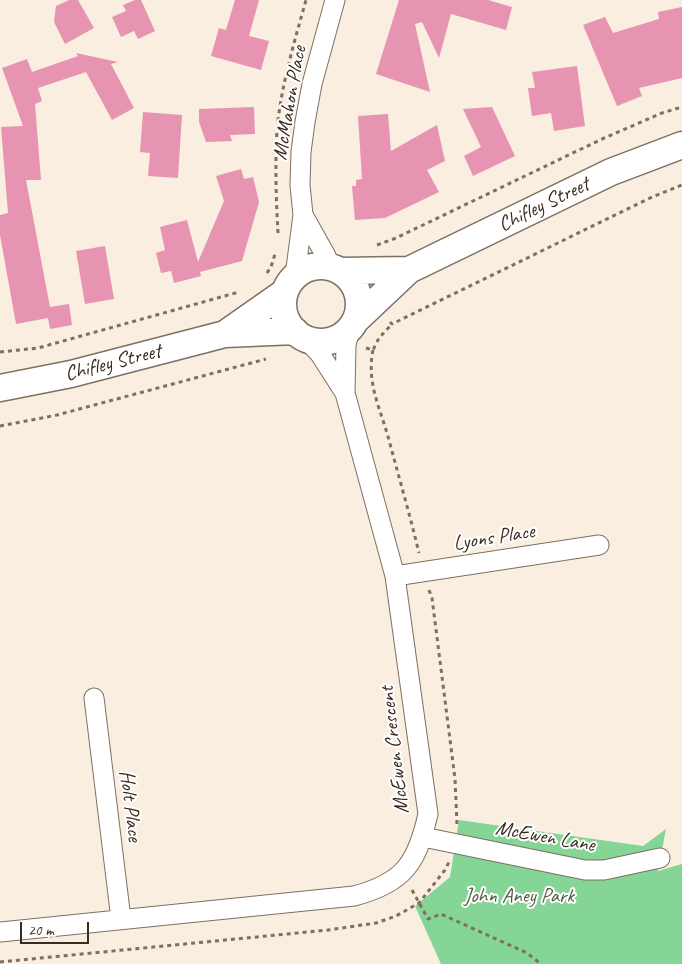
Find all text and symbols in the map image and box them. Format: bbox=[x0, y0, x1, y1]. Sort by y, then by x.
street label: McMahon Place bbox=[268, 44, 312, 162]
street label: Chifley Street bbox=[494, 172, 594, 238]
street label: Chifley Street bbox=[62, 339, 164, 387]
street label: Lyons Place bbox=[452, 519, 536, 557]
street label: McEwen Crescent bbox=[375, 685, 415, 815]
street label: Holt Place bbox=[113, 769, 147, 843]
street label: McEwen Lane bbox=[493, 816, 597, 858]
park label: John Aney Park bbox=[464, 883, 574, 909]
scale bar bbox=[22, 912, 91, 944]
text: 20 m bbox=[28, 921, 54, 940]

